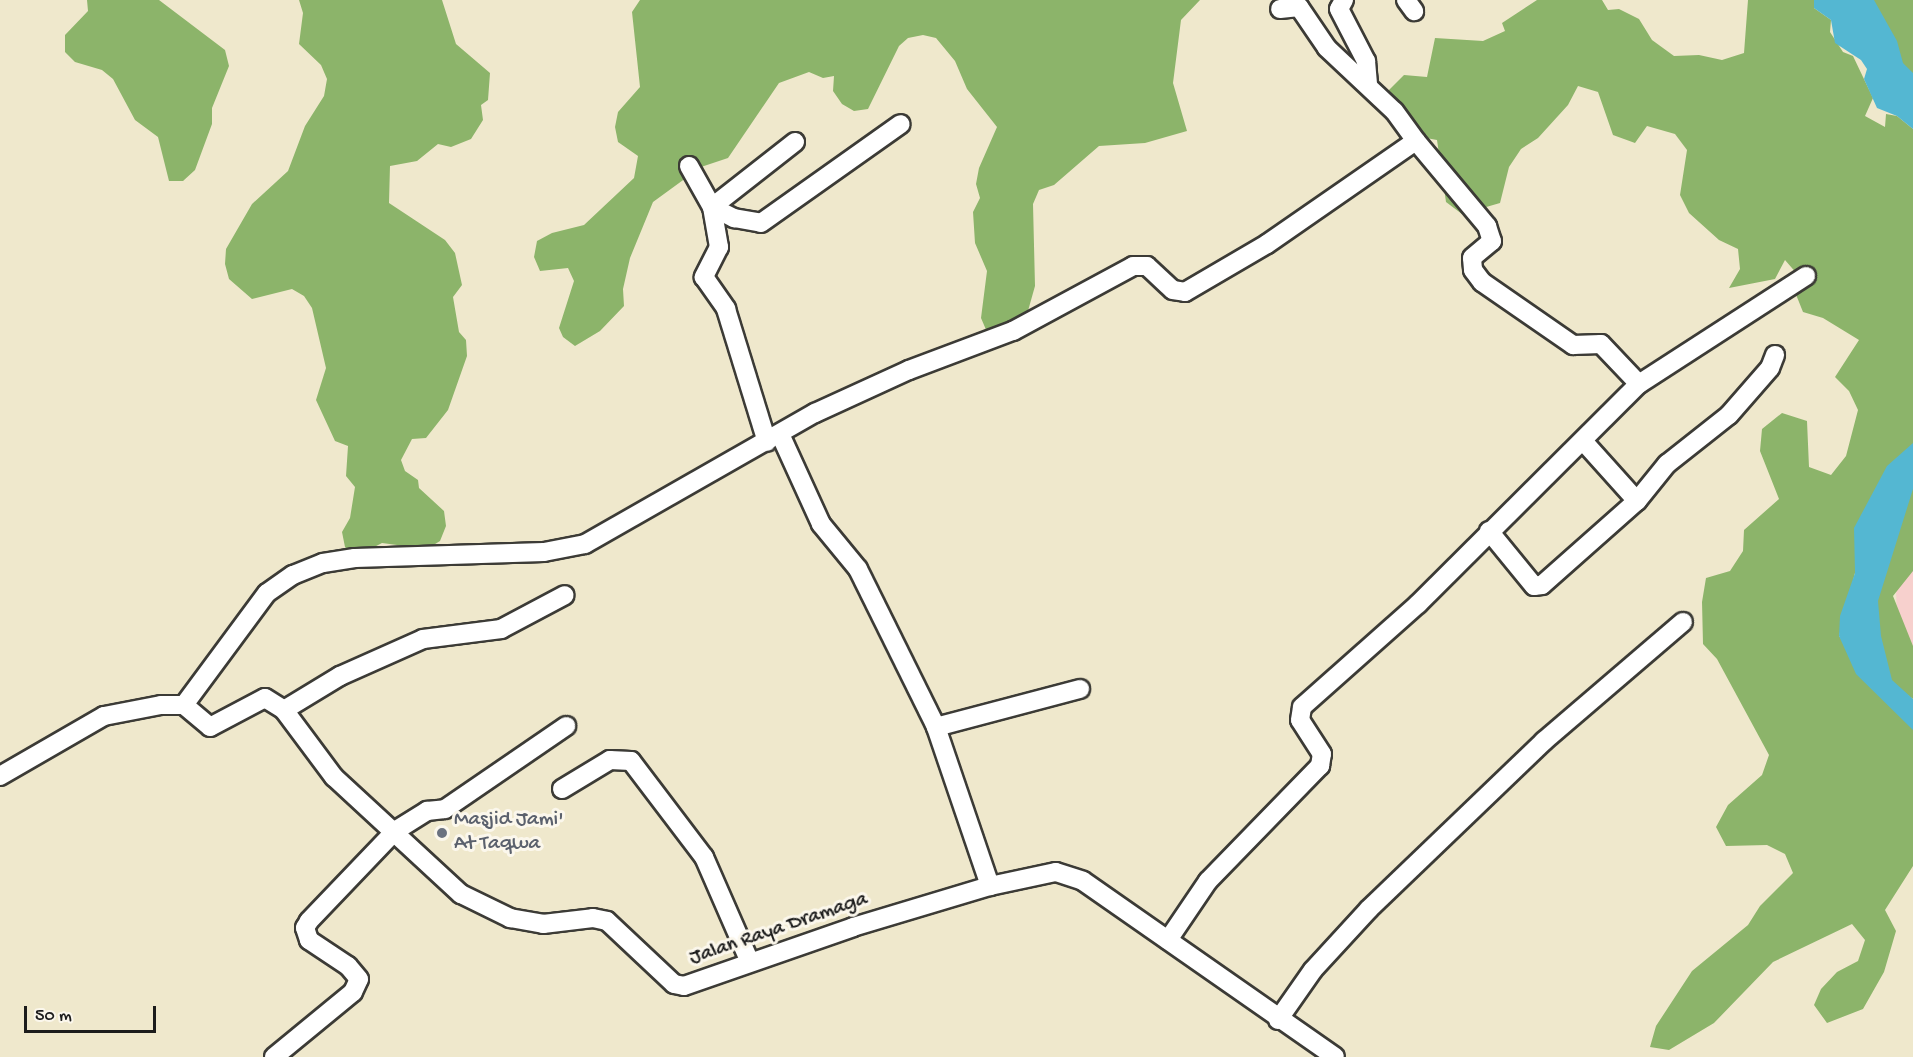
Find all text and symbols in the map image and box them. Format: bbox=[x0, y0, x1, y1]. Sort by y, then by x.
place label: Masjid Jami' At Taqwa bbox=[454, 808, 563, 858]
marker: Masjid Jami' At Taqwa bbox=[435, 826, 449, 840]
street label: Jalan Raya Dramaga bbox=[687, 888, 871, 972]
scale bar bbox=[27, 994, 159, 1032]
text: 50 m bbox=[35, 1006, 72, 1027]

